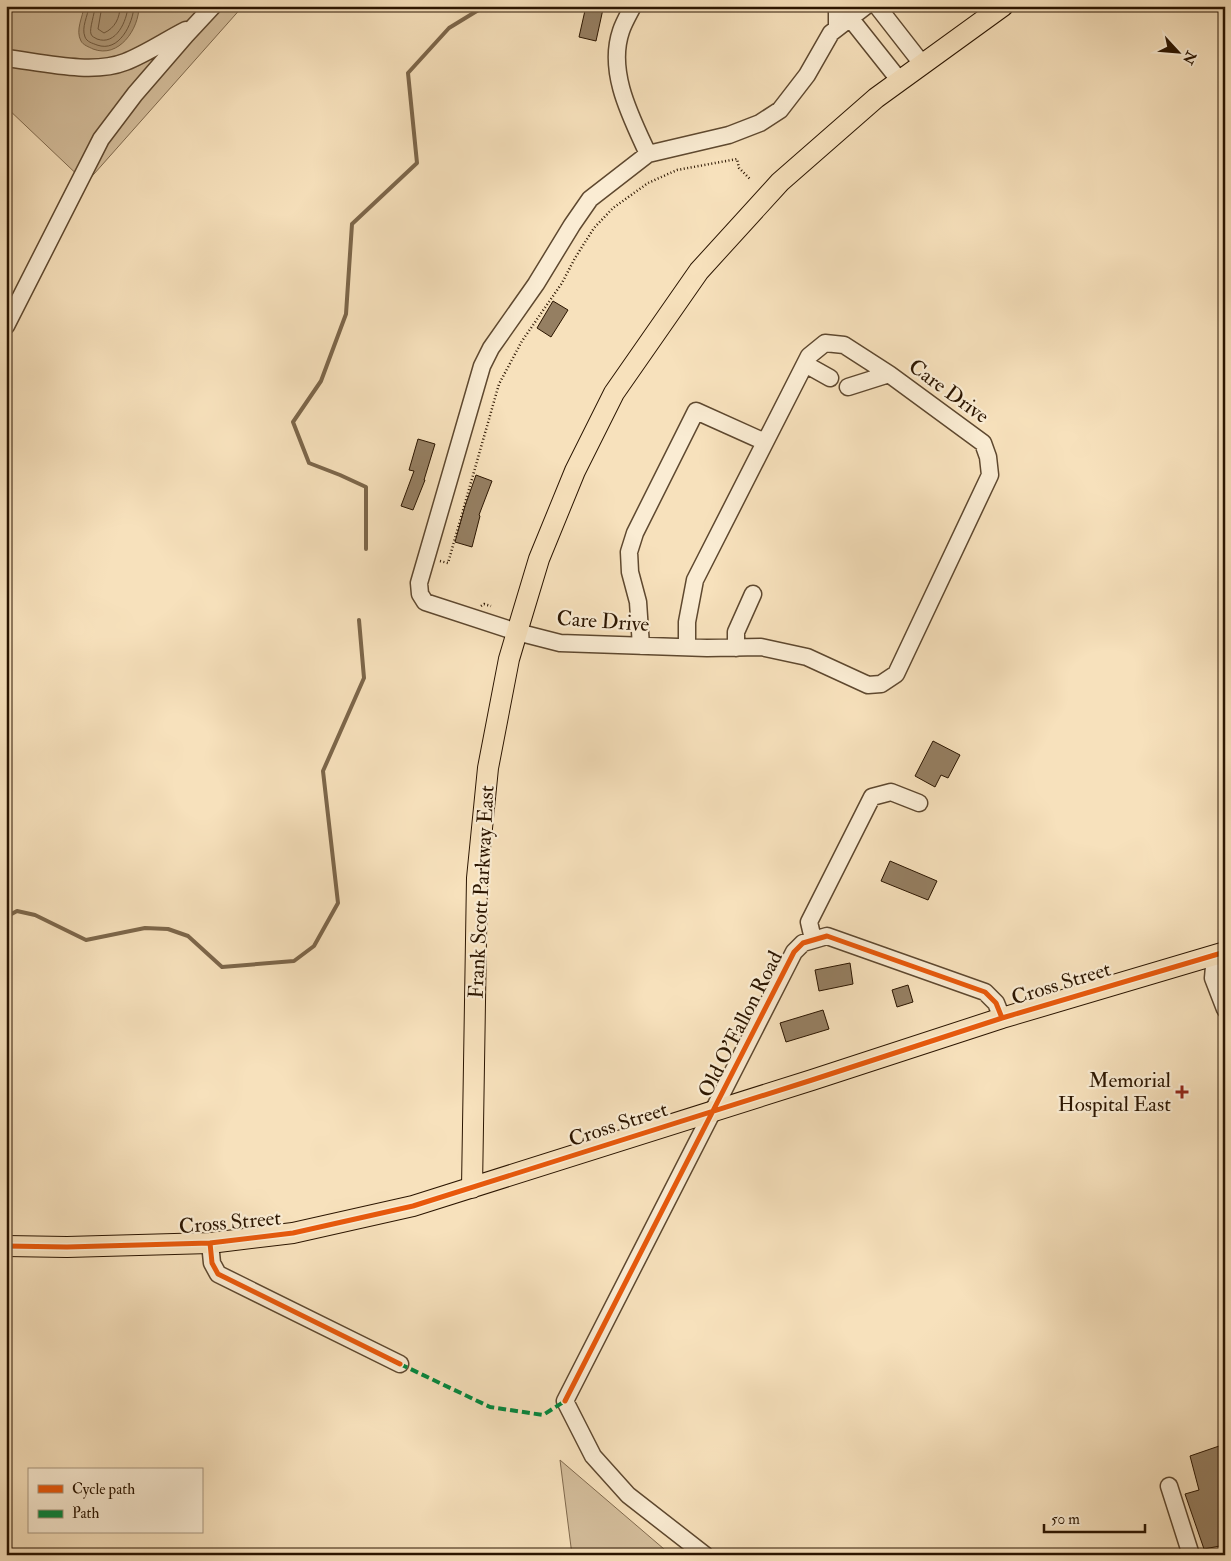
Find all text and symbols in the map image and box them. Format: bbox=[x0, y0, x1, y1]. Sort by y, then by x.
north arrow bbox=[1154, 28, 1204, 78]
text: N bbox=[1179, 47, 1200, 67]
street label: Care Drive bbox=[903, 353, 994, 430]
street label: Care Drive bbox=[556, 605, 650, 638]
street label: Frank Scott Parkway East bbox=[462, 785, 501, 999]
street label: Old O'Fallon Road bbox=[692, 946, 789, 1102]
street label: Cross Street bbox=[1008, 956, 1114, 1011]
place label: Memorial Hospital East bbox=[1058, 1067, 1172, 1118]
marker: Memorial Hospital East bbox=[1175, 1085, 1189, 1099]
street label: Cross Street bbox=[565, 1096, 671, 1153]
street label: Cross Street bbox=[178, 1205, 282, 1240]
legend bbox=[28, 1468, 202, 1534]
text: Cycle path bbox=[72, 1480, 135, 1500]
scale bar bbox=[1044, 1501, 1145, 1533]
text: Path bbox=[72, 1504, 99, 1523]
text: 50 m bbox=[1051, 1510, 1080, 1529]

